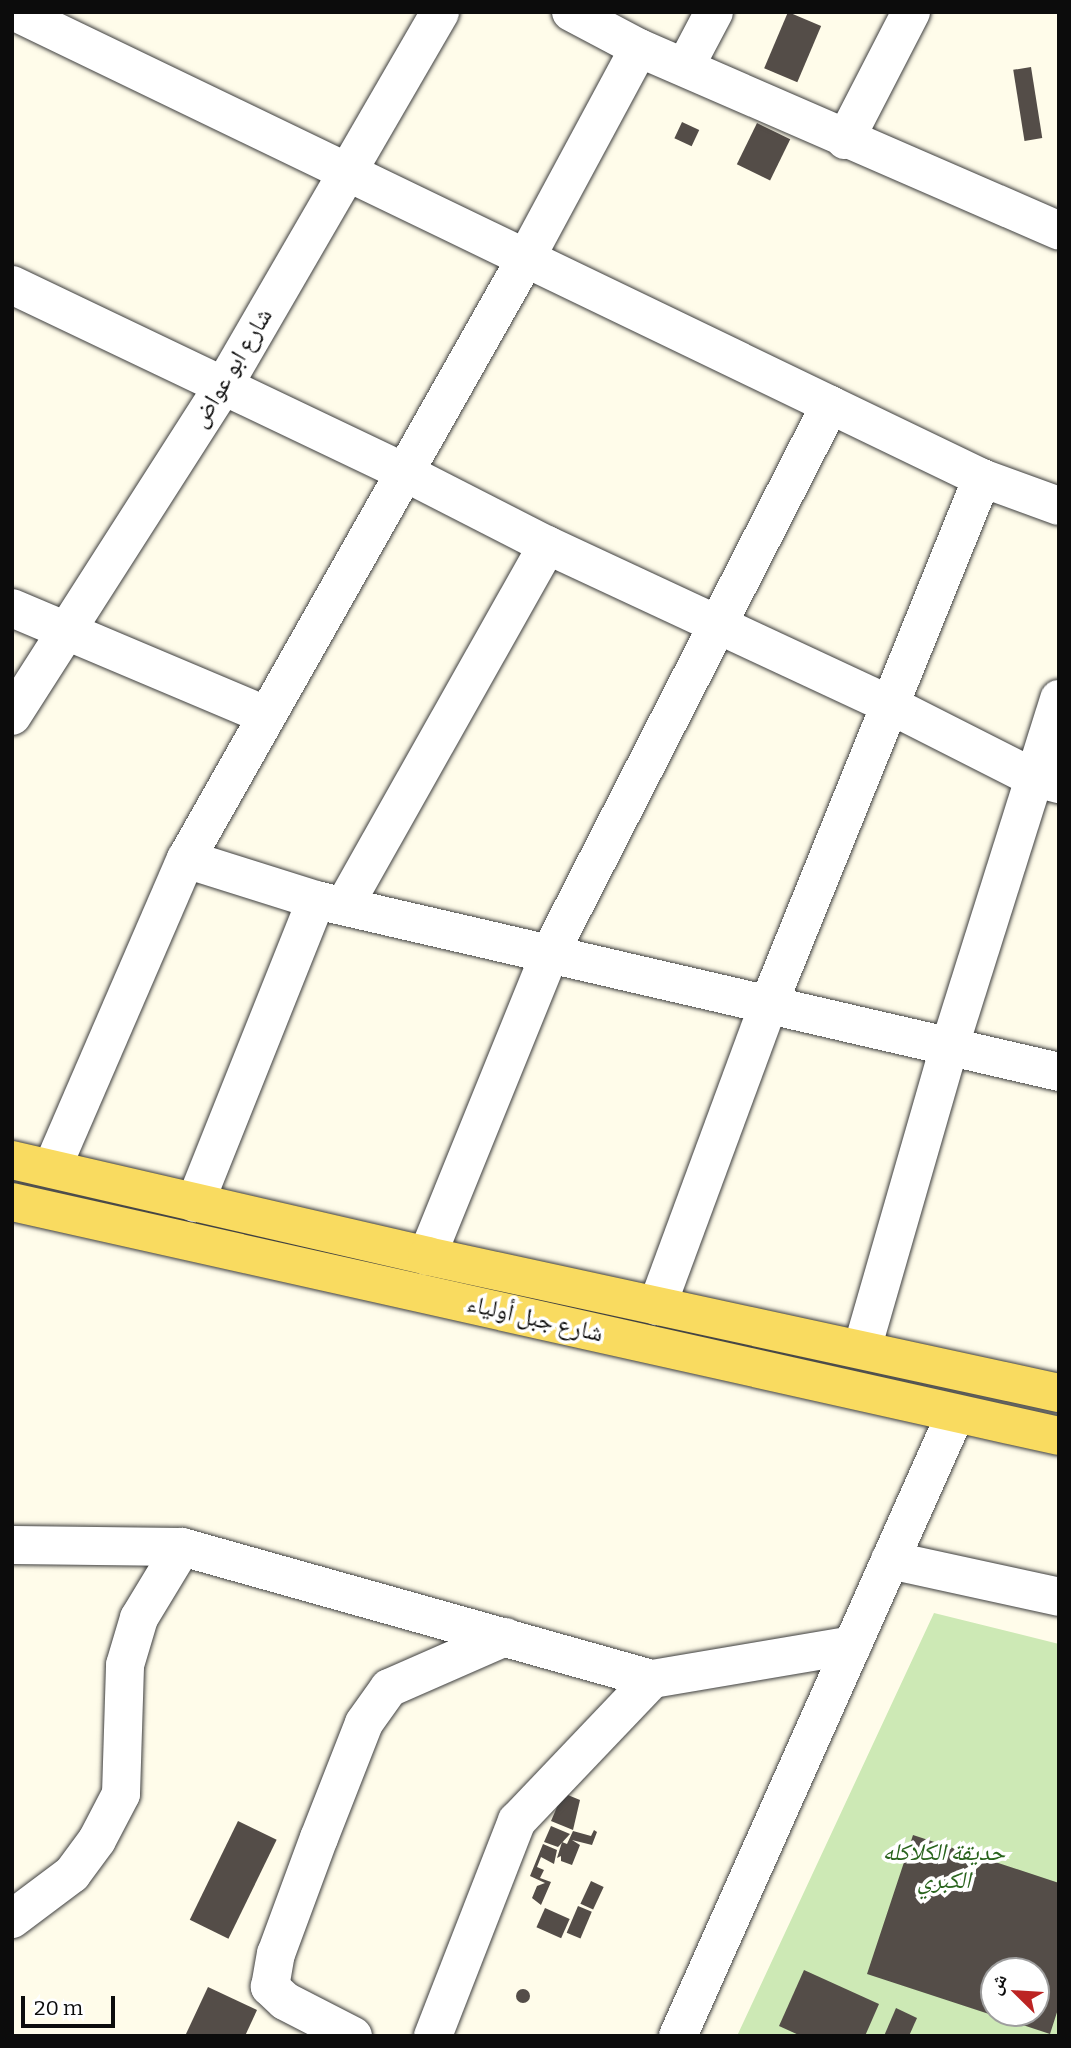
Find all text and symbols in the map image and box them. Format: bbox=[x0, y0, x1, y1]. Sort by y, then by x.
street label: شارع ابو عواض bbox=[185, 303, 279, 433]
street label: شارع جبل أولياء bbox=[464, 1289, 606, 1349]
park label: حديقة الكلاكله الكبري bbox=[883, 1839, 1005, 1895]
north arrow bbox=[980, 1957, 1050, 2027]
text: ش bbox=[983, 1970, 1012, 1998]
scale bar bbox=[24, 1982, 119, 2026]
text: 20 m bbox=[34, 1995, 83, 2021]

